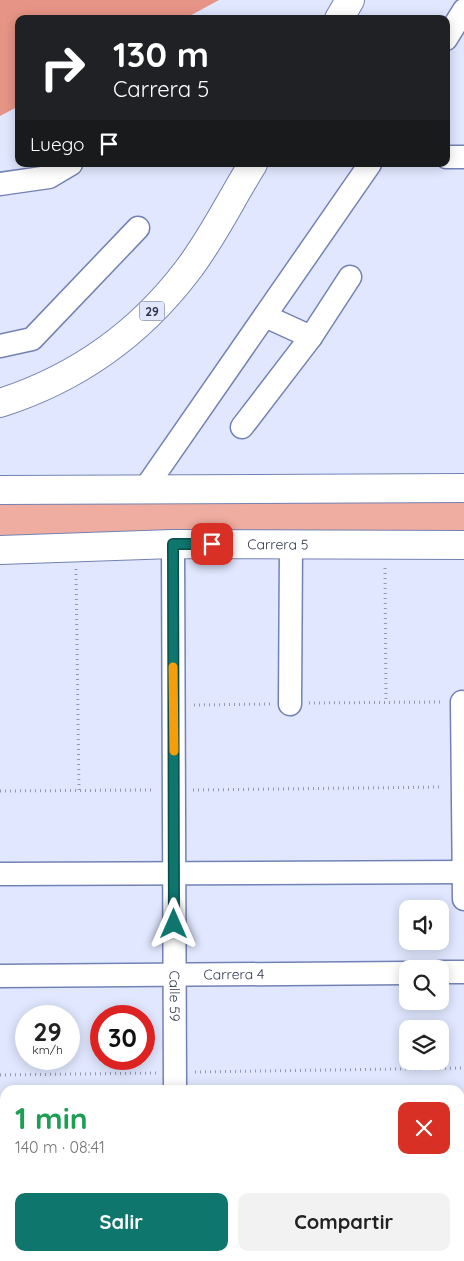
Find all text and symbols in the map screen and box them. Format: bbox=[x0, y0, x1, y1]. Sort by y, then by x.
text: 130 m bbox=[113, 32, 209, 76]
icon: right bbox=[30, 35, 95, 100]
text: Carrera 5 bbox=[113, 75, 209, 103]
icon: arrive bbox=[95, 130, 123, 158]
text: Luego bbox=[30, 132, 85, 156]
road number: 29 bbox=[140, 302, 164, 321]
pin bbox=[191, 523, 233, 565]
icon: arrive bbox=[198, 530, 226, 558]
street label: Carrera 5 bbox=[247, 535, 309, 553]
position arrow bbox=[147, 897, 199, 949]
map controls bbox=[399, 900, 449, 1070]
button: sound bbox=[399, 900, 449, 950]
button: search bbox=[399, 960, 449, 1010]
street label: Carrera 4 bbox=[203, 965, 265, 984]
street label: Calle 59 bbox=[166, 970, 184, 1022]
speed limit sign: 30 bbox=[90, 1005, 155, 1070]
text: 29 bbox=[33, 1016, 62, 1047]
button: layers bbox=[399, 1020, 449, 1070]
text: km/h bbox=[32, 1042, 63, 1057]
text: 1 min bbox=[15, 1099, 88, 1137]
button: close bbox=[398, 1102, 450, 1154]
text: 140 m · 08:41 bbox=[15, 1137, 105, 1157]
button: Salir bbox=[15, 1193, 228, 1251]
button: Compartir bbox=[238, 1193, 450, 1251]

